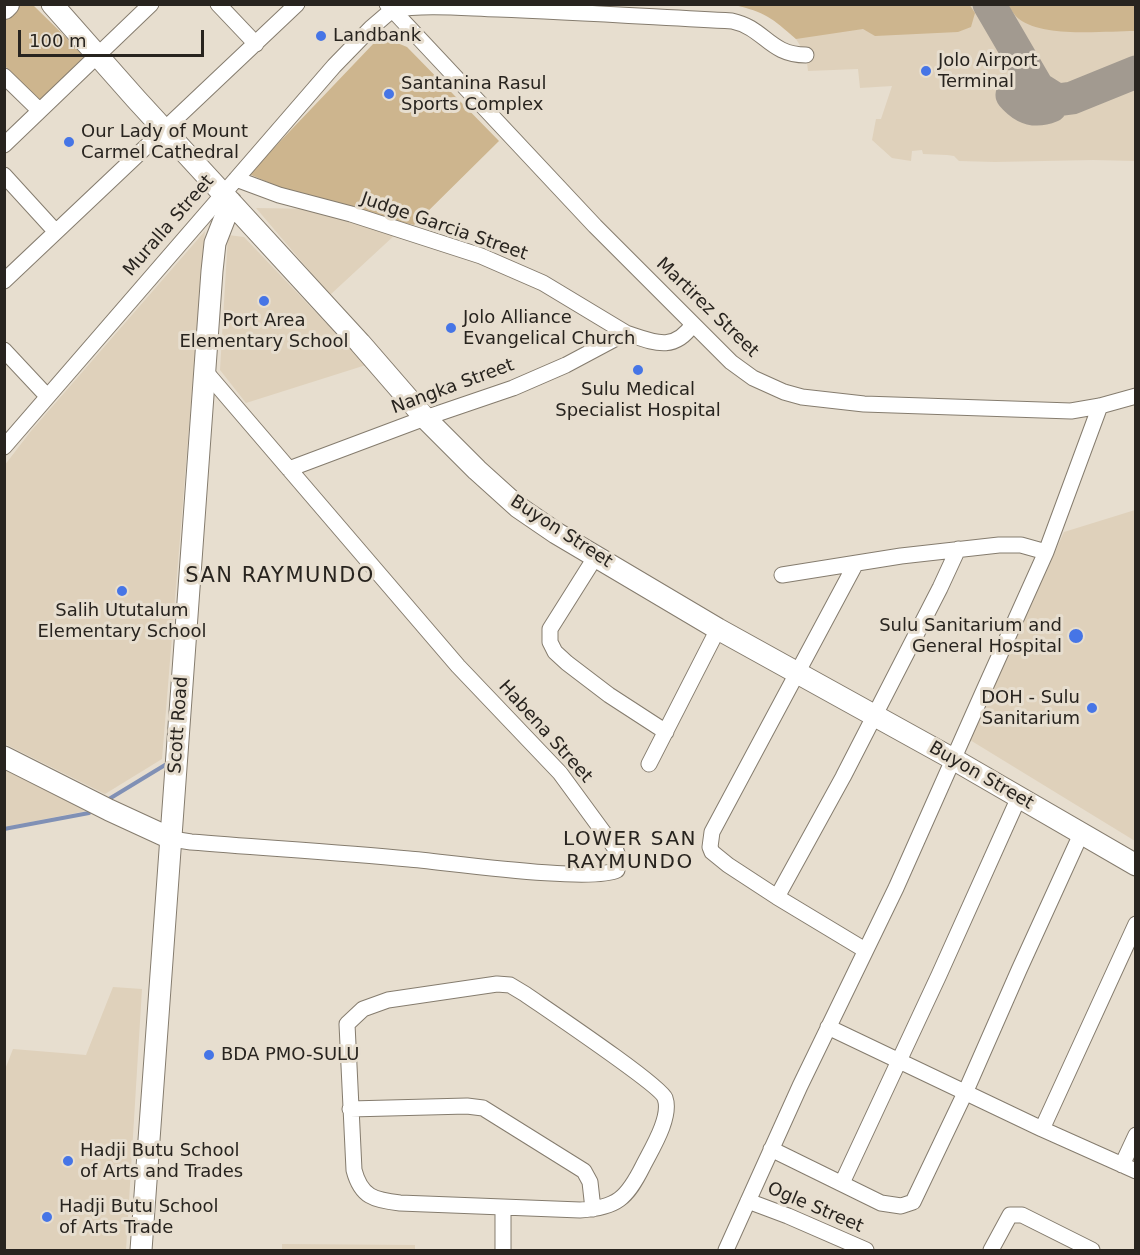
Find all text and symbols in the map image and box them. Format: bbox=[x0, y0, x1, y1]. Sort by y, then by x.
scale bar bbox=[21, 18, 207, 56]
place label: Landbank bbox=[333, 25, 421, 47]
marker: Landbank bbox=[314, 29, 328, 43]
text: 100 m bbox=[29, 30, 87, 51]
place label: Jolo Airport Terminal bbox=[938, 50, 1038, 92]
marker: Jolo Airport Terminal bbox=[919, 64, 933, 78]
place label: Santanina Rasul Sports Complex bbox=[401, 73, 546, 116]
marker: Santanina Rasul Sports Complex bbox=[382, 87, 396, 101]
place label: Our Lady of Mount Carmel Cathedral bbox=[81, 121, 248, 164]
marker: Our Lady of Mount Carmel Cathedral bbox=[62, 135, 76, 149]
street label: Muralla Street bbox=[119, 171, 219, 281]
street label: Judge Garcia Street bbox=[358, 188, 530, 266]
street label: Martirez Street bbox=[651, 254, 763, 362]
marker: Port Area Elementary School bbox=[257, 294, 271, 308]
place label: Jolo Alliance Evangelical Church bbox=[463, 307, 635, 350]
place label: Port Area Elementary School bbox=[179, 310, 349, 352]
marker: Jolo Alliance Evangelical Church bbox=[444, 321, 458, 335]
street label: Nangka Street bbox=[389, 355, 517, 419]
marker: Sulu Medical Specialist Hospital bbox=[631, 363, 645, 377]
place label: Sulu Medical Specialist Hospital bbox=[555, 379, 721, 422]
street label: Buyon Street bbox=[506, 491, 616, 573]
district label: SAN RAYMUNDO bbox=[185, 564, 375, 590]
marker: Salih Ututalum Elementary School bbox=[115, 584, 129, 598]
place label: Salih Ututalum Elementary School bbox=[37, 600, 207, 642]
place label: Sulu Sanitarium and General Hospital bbox=[879, 615, 1062, 658]
marker: Sulu Sanitarium and General Hospital bbox=[1067, 627, 1085, 645]
street label: Scott Road bbox=[165, 676, 193, 774]
street label: Habena Street bbox=[494, 676, 596, 788]
place label: DOH - Sulu Sanitarium bbox=[981, 687, 1080, 730]
marker: DOH - Sulu Sanitarium bbox=[1085, 701, 1099, 715]
street label: Buyon Street bbox=[925, 737, 1037, 815]
district label: LOWER SAN RAYMUNDO bbox=[563, 828, 697, 875]
place label: BDA PMO-SULU bbox=[221, 1044, 359, 1066]
marker: BDA PMO-SULU bbox=[202, 1048, 216, 1062]
place label: Hadji Butu School of Arts and Trades bbox=[80, 1140, 243, 1182]
marker: Hadji Butu School of Arts and Trades bbox=[61, 1154, 75, 1168]
street label: Ogle Street bbox=[764, 1178, 866, 1238]
place label: Hadji Butu School of Arts Trade bbox=[59, 1196, 218, 1238]
marker: Hadji Butu School of Arts Trade bbox=[40, 1210, 54, 1224]

